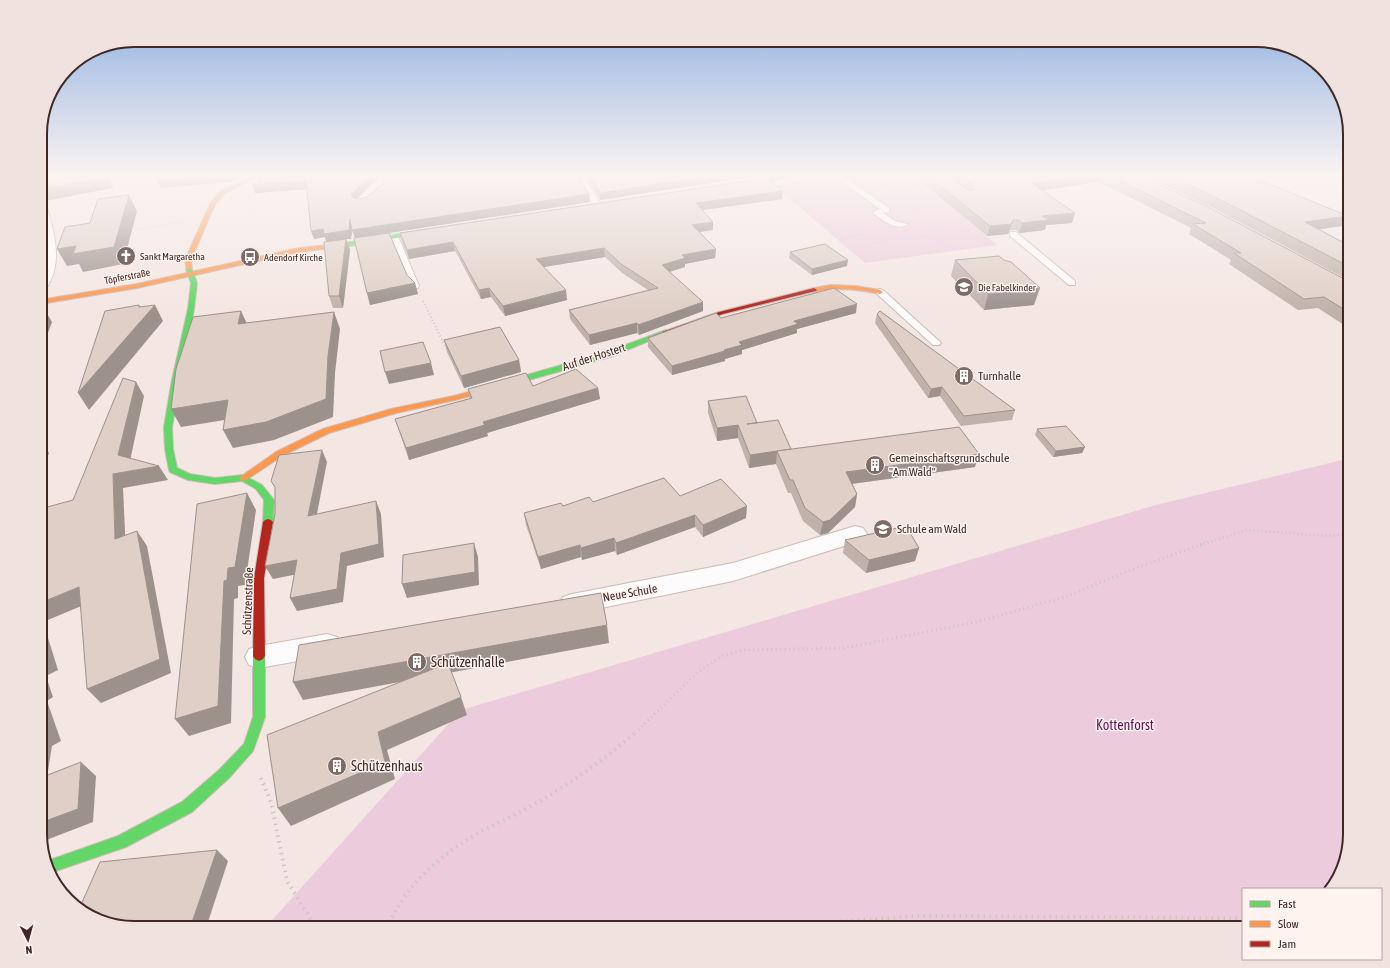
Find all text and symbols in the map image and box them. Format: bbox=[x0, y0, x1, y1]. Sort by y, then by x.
church icon: Sankt Margaretha bbox=[115, 245, 137, 267]
bus stop icon: Adendorf Kirche bbox=[239, 246, 261, 268]
place label: Sankt Margaretha bbox=[140, 251, 205, 262]
place label: Adendorf Kirche bbox=[264, 252, 323, 263]
street label: Töpferstraße bbox=[103, 267, 151, 286]
school or university icon: Die Fabelkinder bbox=[953, 276, 975, 298]
place label: Die Fabelkinder bbox=[978, 282, 1037, 293]
street label: Auf der Hostert bbox=[561, 340, 628, 374]
building icon: Turnhalle bbox=[953, 365, 975, 387]
place label: Turnhalle bbox=[978, 369, 1021, 383]
place label: Gemeinschaftsgrundschule "Am Wald" bbox=[889, 451, 1009, 479]
building icon: Gemeinschaftsgrundschule "Am Wald" bbox=[864, 454, 886, 476]
school or university icon: Schule am Wald bbox=[872, 518, 894, 540]
place label: Schule am Wald bbox=[897, 522, 967, 536]
street label: Schützenstraße bbox=[240, 567, 256, 635]
street label: Neue Schule bbox=[602, 581, 658, 605]
building icon: Schützenhalle bbox=[406, 651, 428, 673]
place label: Schützenhalle bbox=[431, 654, 505, 670]
park label: Kottenforst bbox=[1096, 717, 1154, 733]
building icon: Schützenhaus bbox=[326, 755, 348, 777]
place label: Schützenhaus bbox=[351, 758, 423, 774]
legend bbox=[1242, 888, 1382, 960]
text: Fast bbox=[1278, 897, 1296, 911]
text: Slow bbox=[1278, 917, 1299, 931]
north arrow bbox=[8, 920, 48, 960]
text: Jam bbox=[1278, 937, 1296, 951]
text: N bbox=[25, 944, 33, 956]

